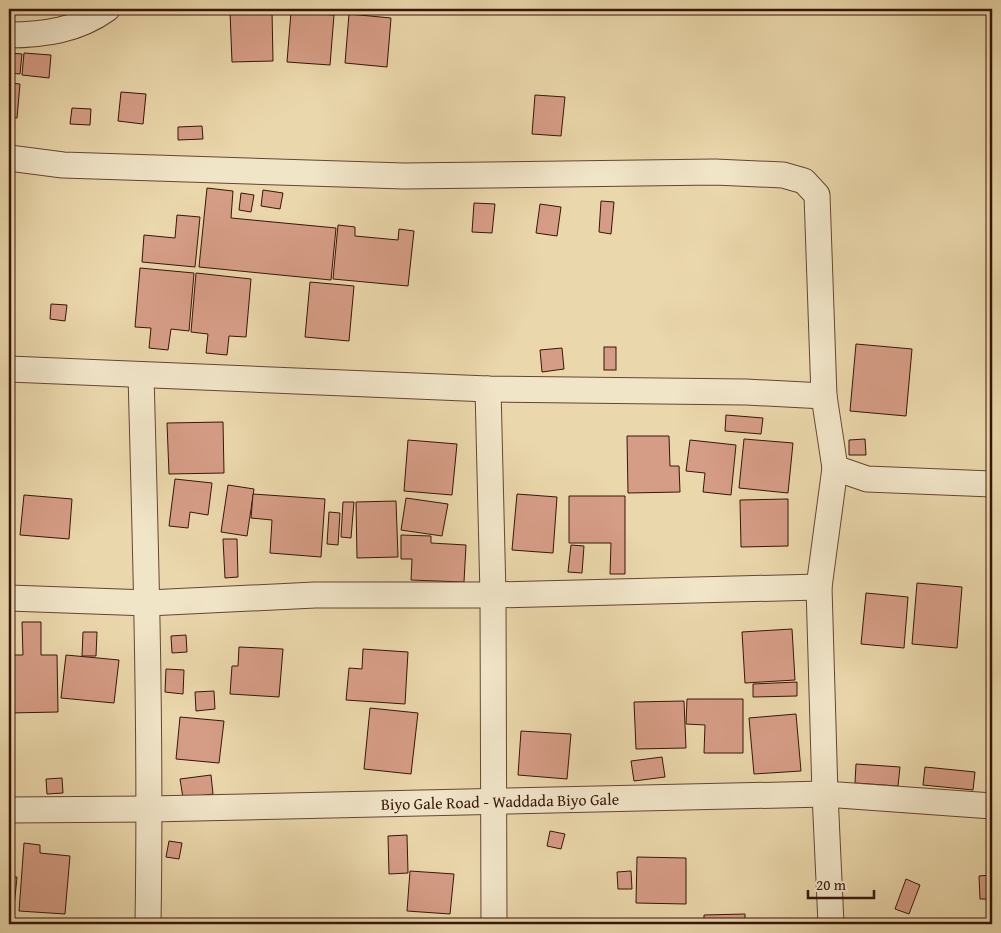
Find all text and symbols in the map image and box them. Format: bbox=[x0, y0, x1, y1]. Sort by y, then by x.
street label: Biyo Gale Road - Waddada Biyo Gale bbox=[381, 787, 619, 816]
scale bar bbox=[808, 868, 875, 900]
text: 20 m bbox=[816, 874, 847, 895]

